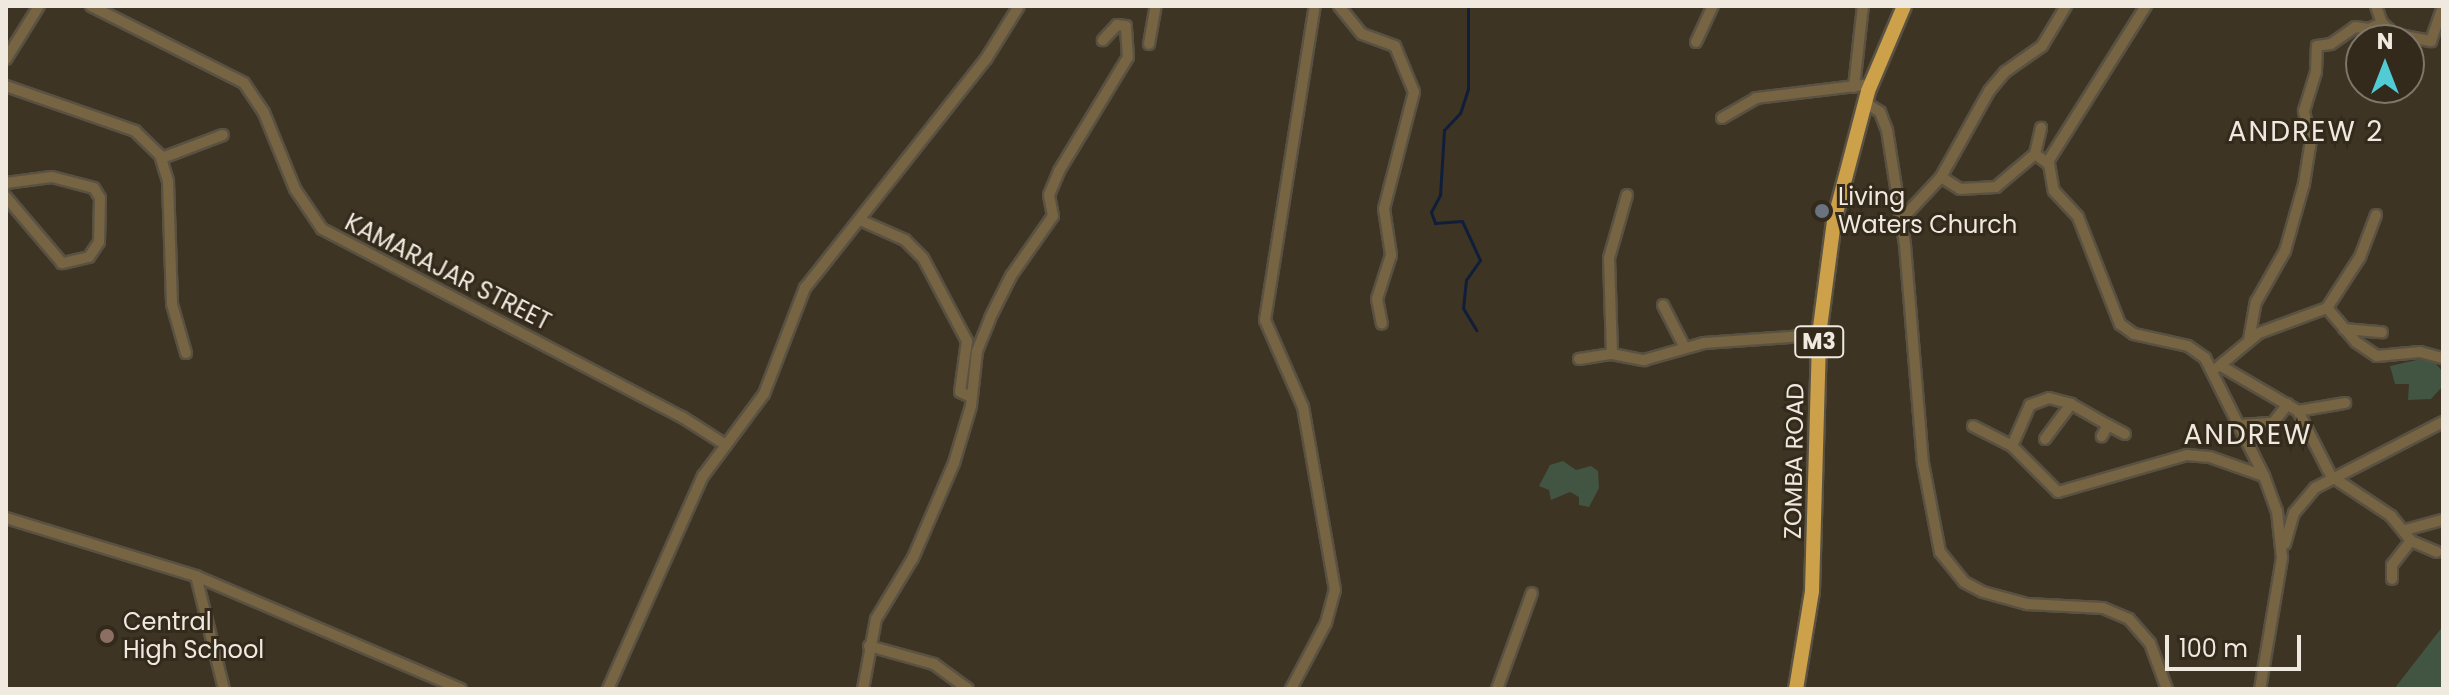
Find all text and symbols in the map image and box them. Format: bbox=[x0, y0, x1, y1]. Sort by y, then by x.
north arrow bbox=[2345, 24, 2425, 104]
text: N bbox=[2377, 26, 2393, 57]
district label: ANDREW 2 bbox=[2228, 115, 2384, 149]
place label: Living Waters Church bbox=[1838, 183, 2017, 239]
marker: Living Waters Church bbox=[1813, 202, 1831, 220]
street label: KAMARAJAR STREET bbox=[340, 208, 556, 336]
road number: M3 bbox=[1793, 324, 1845, 360]
street label: ZOMBA ROAD bbox=[1778, 383, 1810, 539]
district label: ANDREW bbox=[2183, 418, 2313, 452]
place label: Central High School bbox=[123, 608, 264, 664]
scale bar bbox=[2169, 619, 2305, 669]
marker: Central High School bbox=[98, 627, 116, 645]
text: 100 m bbox=[2179, 632, 2248, 665]

